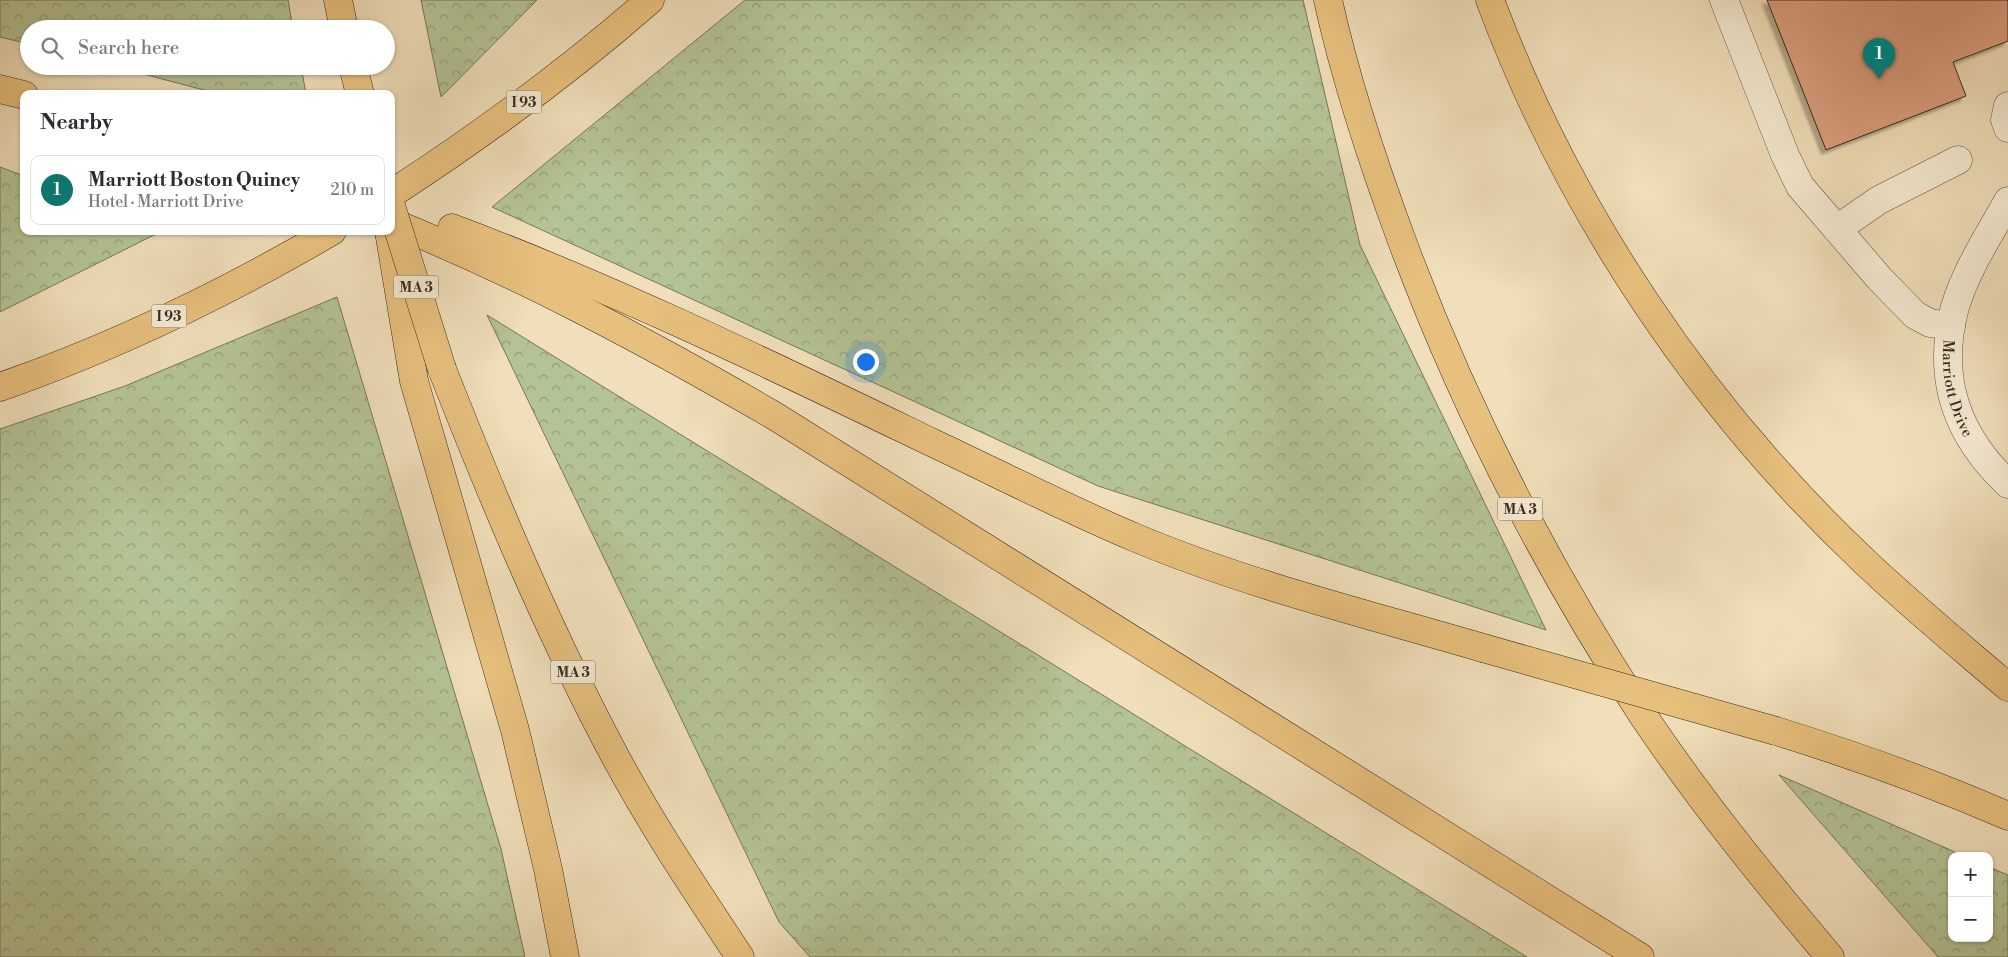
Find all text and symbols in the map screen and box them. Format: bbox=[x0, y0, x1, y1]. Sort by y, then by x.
search box bbox=[20, 20, 395, 75]
icon: search bbox=[38, 34, 66, 62]
text: Search here bbox=[78, 36, 179, 60]
pin: 1 bbox=[1863, 38, 1895, 79]
road number: I 93 bbox=[506, 90, 542, 114]
text: Nearby bbox=[40, 110, 113, 136]
text: Marriott Boston Quincy bbox=[88, 168, 300, 192]
text: 1 bbox=[53, 180, 61, 200]
text: 210 m bbox=[330, 180, 374, 200]
text: Hotel · Marriott Drive bbox=[88, 192, 244, 212]
road number: MA 3 bbox=[394, 276, 438, 298]
road number: I 93 bbox=[152, 304, 186, 328]
street label: Marriott Drive bbox=[1938, 339, 1977, 440]
your location bbox=[853, 349, 879, 375]
road number: MA 3 bbox=[1498, 498, 1542, 520]
road number: MA 3 bbox=[550, 660, 596, 684]
map controls bbox=[1948, 852, 1993, 942]
button: + bbox=[1948, 852, 1993, 897]
button: − bbox=[1948, 897, 1993, 942]

